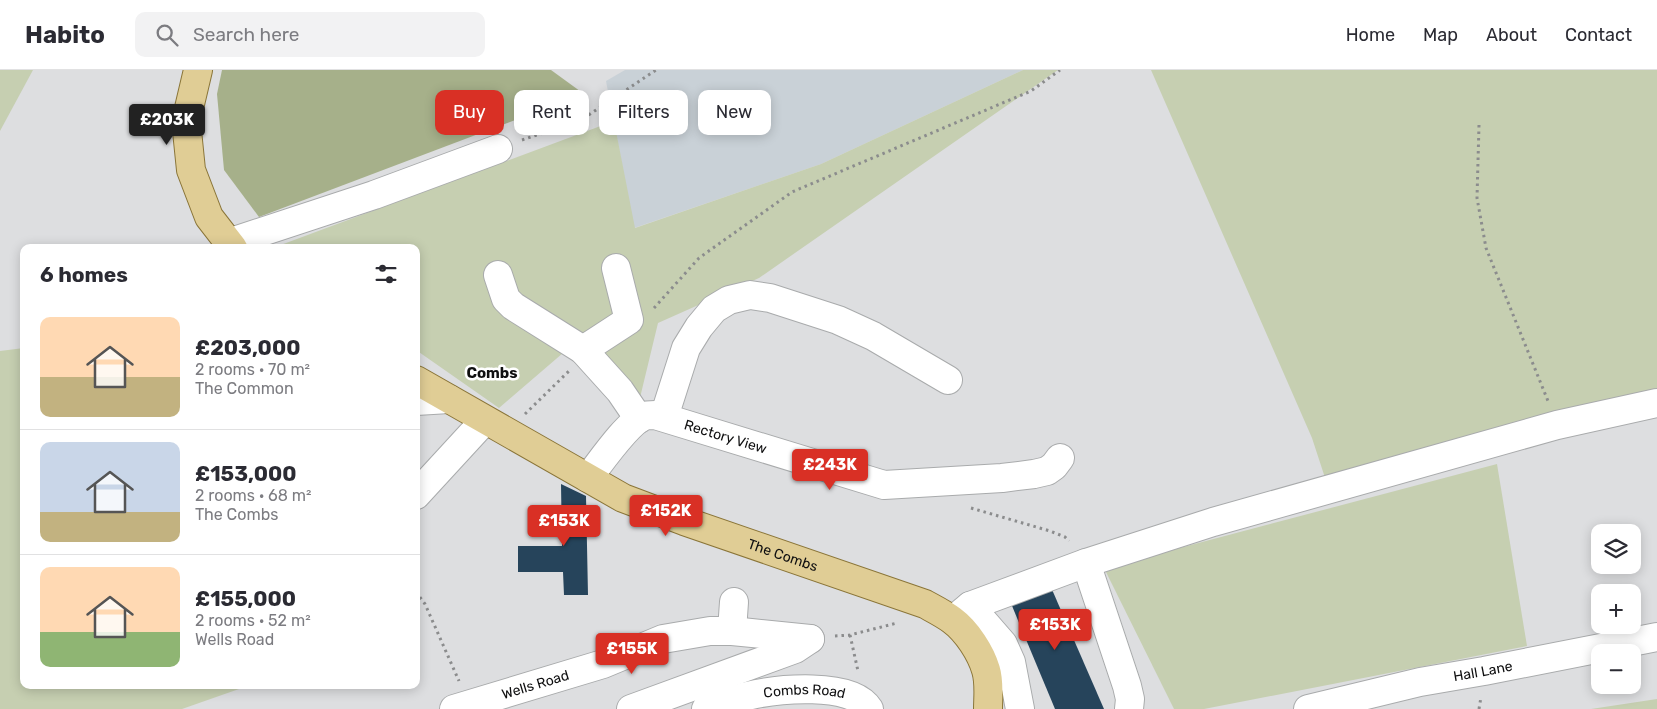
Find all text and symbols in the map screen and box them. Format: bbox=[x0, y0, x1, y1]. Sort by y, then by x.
search box bbox=[135, 12, 485, 57]
text: Habito bbox=[25, 21, 105, 49]
icon: search bbox=[153, 21, 181, 49]
text: Search here bbox=[193, 23, 300, 46]
text: Home bbox=[1346, 24, 1395, 46]
text: Map bbox=[1423, 24, 1458, 46]
text: About bbox=[1486, 24, 1537, 46]
text: Contact bbox=[1565, 24, 1632, 46]
chip: Buy bbox=[435, 90, 504, 135]
chip: Rent bbox=[514, 90, 589, 135]
chip: Filters bbox=[599, 90, 688, 135]
chip: New bbox=[698, 90, 771, 135]
pin: £203K bbox=[132, 104, 202, 146]
text: £203K bbox=[140, 110, 194, 129]
icon: filters bbox=[372, 260, 400, 288]
text: 6 homes bbox=[40, 262, 128, 287]
text: £203,000 bbox=[195, 335, 300, 360]
icon: home bbox=[80, 337, 140, 397]
text: 2 rooms · 70 m² bbox=[195, 360, 310, 379]
district label: Combs bbox=[466, 364, 518, 382]
text: The Common bbox=[195, 379, 294, 398]
street label: Rectory View bbox=[682, 416, 769, 457]
pin: £243K bbox=[795, 448, 865, 491]
text: £243K bbox=[803, 455, 857, 474]
text: £153,000 bbox=[195, 461, 297, 486]
icon: home bbox=[80, 462, 140, 522]
text: 2 rooms · 68 m² bbox=[195, 486, 312, 505]
pin: £152K bbox=[631, 494, 701, 537]
text: £152K bbox=[641, 501, 691, 520]
pin: £153K bbox=[529, 504, 599, 547]
text: The Combs bbox=[195, 505, 278, 524]
text: £153K bbox=[539, 511, 589, 530]
map controls bbox=[1591, 524, 1641, 694]
button: layers bbox=[1591, 524, 1641, 574]
street label: The Combs bbox=[746, 535, 820, 575]
button: + bbox=[1591, 584, 1641, 634]
text: £155,000 bbox=[195, 586, 296, 611]
icon: home bbox=[80, 587, 140, 647]
pin: £153K bbox=[1020, 608, 1090, 651]
text: 2 rooms · 52 m² bbox=[195, 611, 311, 630]
text: £153K bbox=[1030, 615, 1080, 634]
text: Wells Road bbox=[195, 630, 274, 649]
pin: £155K bbox=[597, 632, 667, 675]
text: £155K bbox=[607, 639, 657, 658]
button: − bbox=[1591, 644, 1641, 694]
street label: Hall Lane bbox=[1452, 657, 1514, 685]
street label: Wells Road bbox=[500, 666, 571, 703]
street label: Combs Road bbox=[762, 681, 847, 702]

